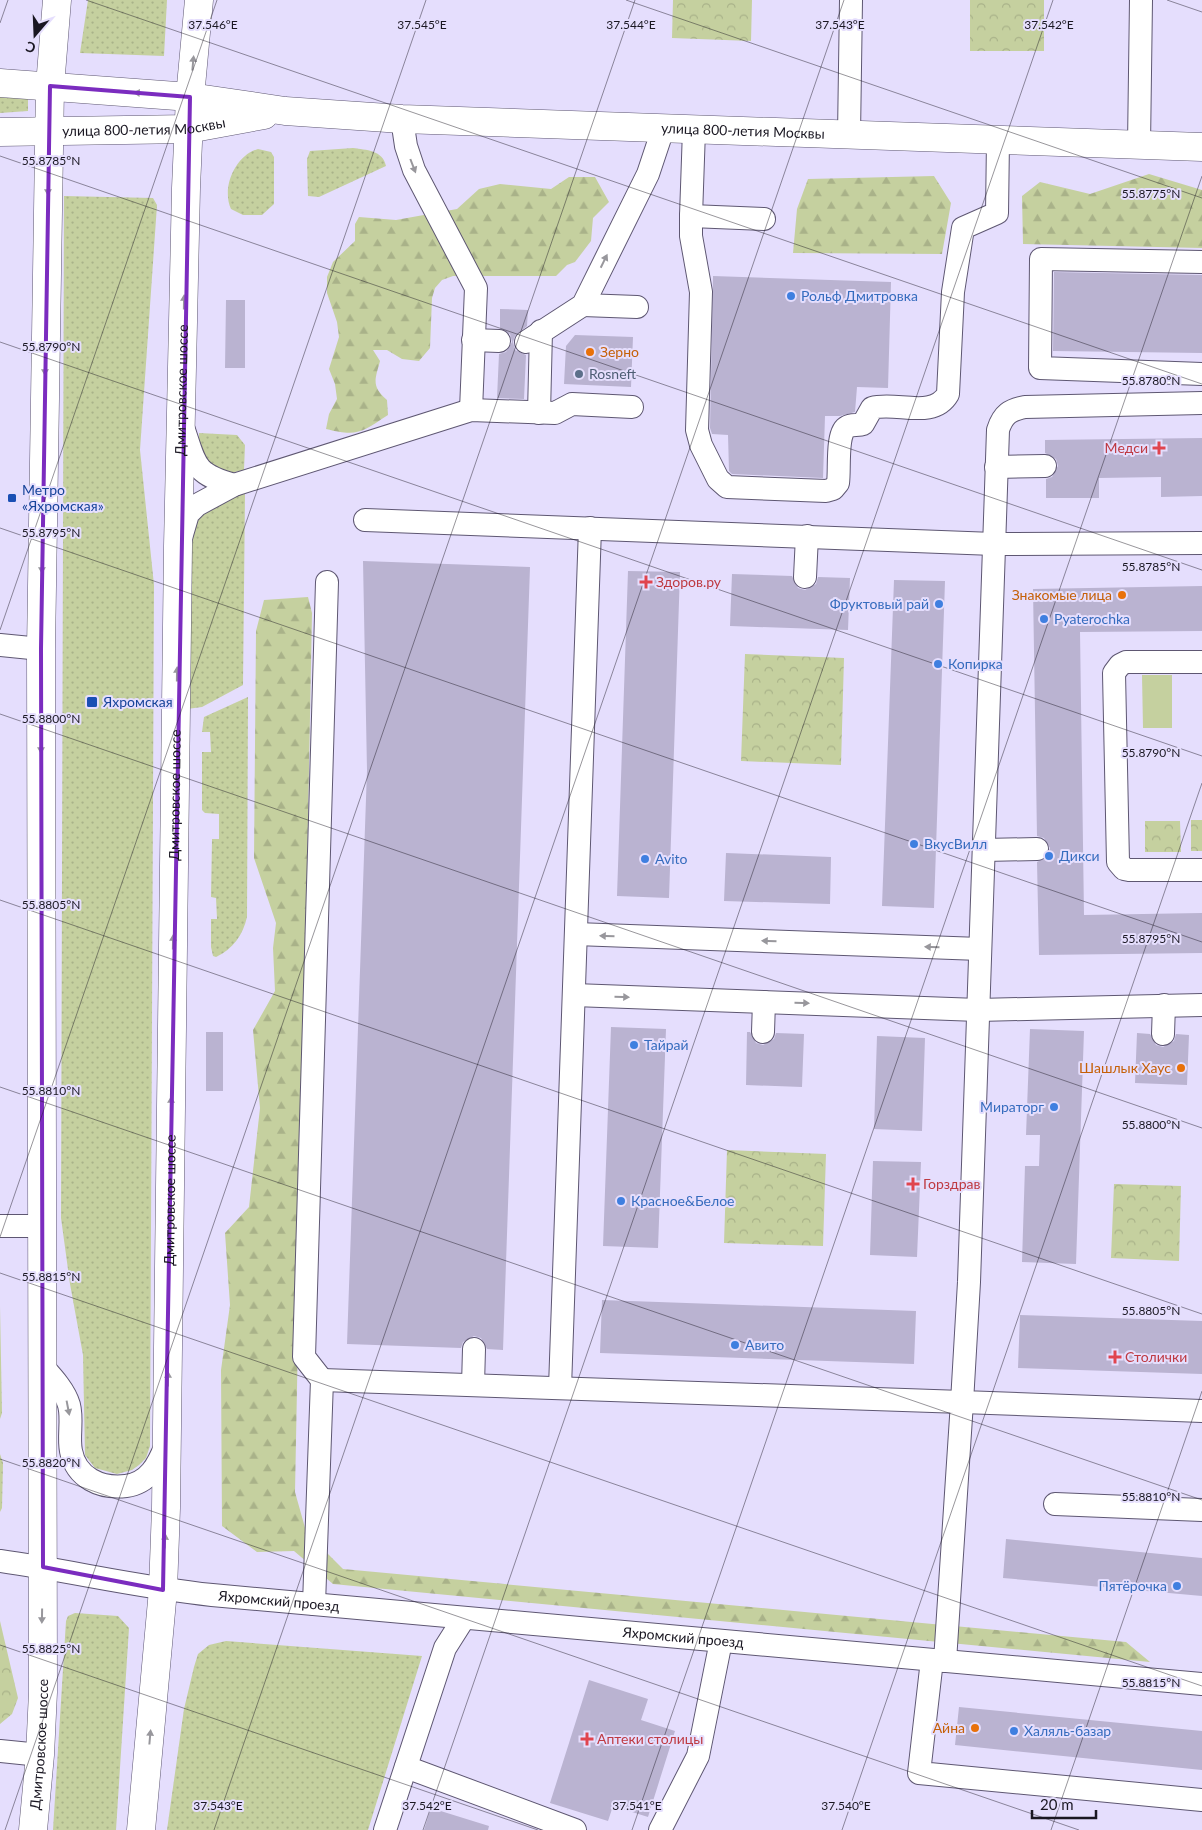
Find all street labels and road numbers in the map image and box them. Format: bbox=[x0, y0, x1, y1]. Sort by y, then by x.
street label: улица 800-летия Москвы bbox=[62, 113, 227, 139]
street label: улица 800-летия Москвы bbox=[661, 119, 825, 142]
street label: Дмитровское шоссе bbox=[171, 324, 191, 456]
street label: Дмитровское шоссе bbox=[165, 729, 184, 861]
street label: Дмитровское шоссе bbox=[160, 1134, 179, 1266]
street label: Яхромский проезд bbox=[217, 1587, 341, 1614]
street label: Яхромский проезд bbox=[621, 1623, 745, 1651]
street label: Дмитровское шоссе bbox=[26, 1679, 51, 1810]

